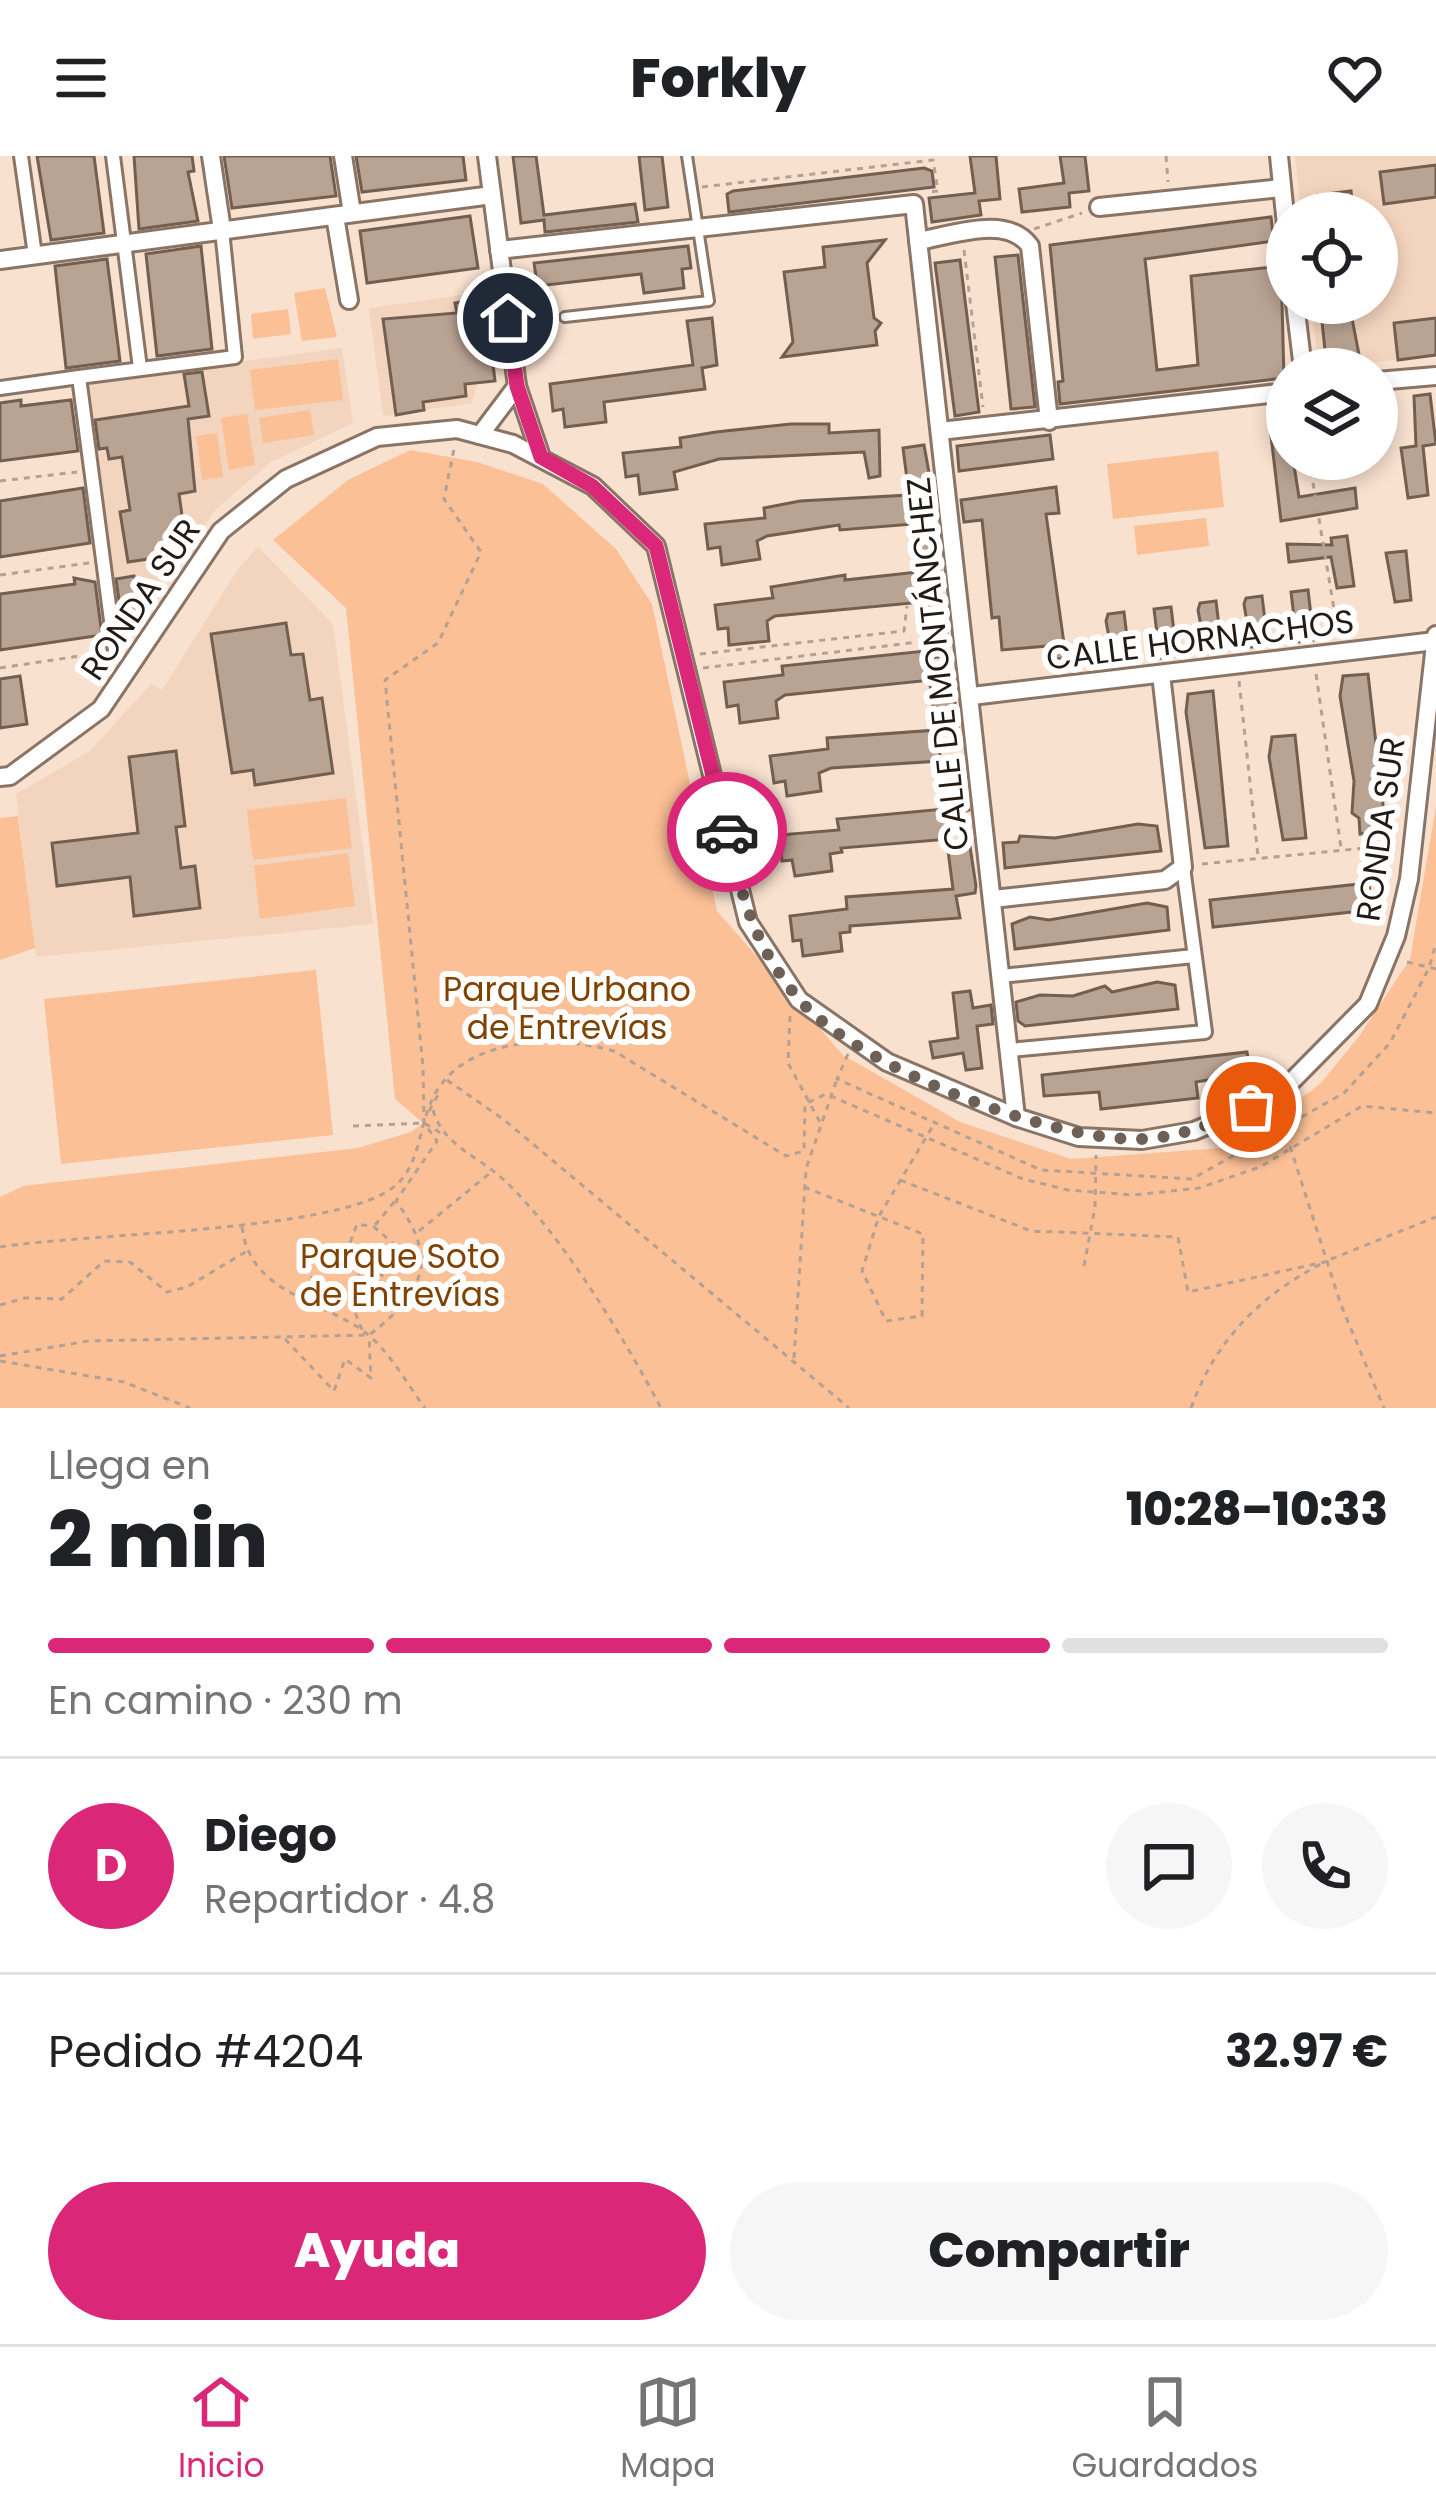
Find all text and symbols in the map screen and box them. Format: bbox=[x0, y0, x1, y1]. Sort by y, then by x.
text: Forkly bbox=[630, 40, 806, 116]
icon: menu bbox=[48, 45, 114, 111]
icon: heart bbox=[1322, 45, 1388, 111]
map controls bbox=[1266, 192, 1398, 480]
button: locate bbox=[1266, 192, 1398, 324]
pin bbox=[457, 267, 559, 369]
icon: home bbox=[475, 285, 541, 351]
button: layers bbox=[1266, 348, 1398, 480]
street label: CALLE DE MONTÁNCHEZ bbox=[895, 475, 980, 853]
street label: RONDA SUR bbox=[69, 509, 212, 689]
street label: CALLE HORNACHOS bbox=[1043, 597, 1357, 682]
street label: RONDA SUR bbox=[1344, 734, 1417, 924]
courier bbox=[667, 772, 787, 892]
icon: car bbox=[694, 799, 760, 865]
park label: Parque Urbano de Entrevías bbox=[443, 966, 691, 1051]
pin bbox=[1200, 1056, 1302, 1158]
icon: bag bbox=[1218, 1074, 1284, 1140]
park label: Parque Soto de Entrevías bbox=[300, 1233, 500, 1318]
text: Llega en bbox=[48, 1438, 211, 1493]
text: 10:28–10:33 bbox=[1126, 1478, 1388, 1541]
text: 2 min bbox=[48, 1485, 268, 1594]
text: En camino · 230 m bbox=[48, 1673, 403, 1728]
button: chat bbox=[1106, 1803, 1232, 1929]
button: phone bbox=[1262, 1803, 1388, 1929]
text: Diego bbox=[204, 1804, 337, 1867]
text: D bbox=[95, 1834, 127, 1897]
text: Repartidor · 4.8 bbox=[204, 1872, 495, 1927]
text: Pedido #4204 bbox=[48, 2020, 363, 2083]
text: 32.97 € bbox=[1225, 2020, 1388, 2083]
button: Ayuda bbox=[48, 2182, 706, 2320]
button: Compartir bbox=[730, 2182, 1388, 2320]
tab: Inicio bbox=[178, 2369, 265, 2491]
tab: Mapa bbox=[620, 2369, 716, 2491]
tab: Guardados bbox=[1071, 2369, 1258, 2491]

